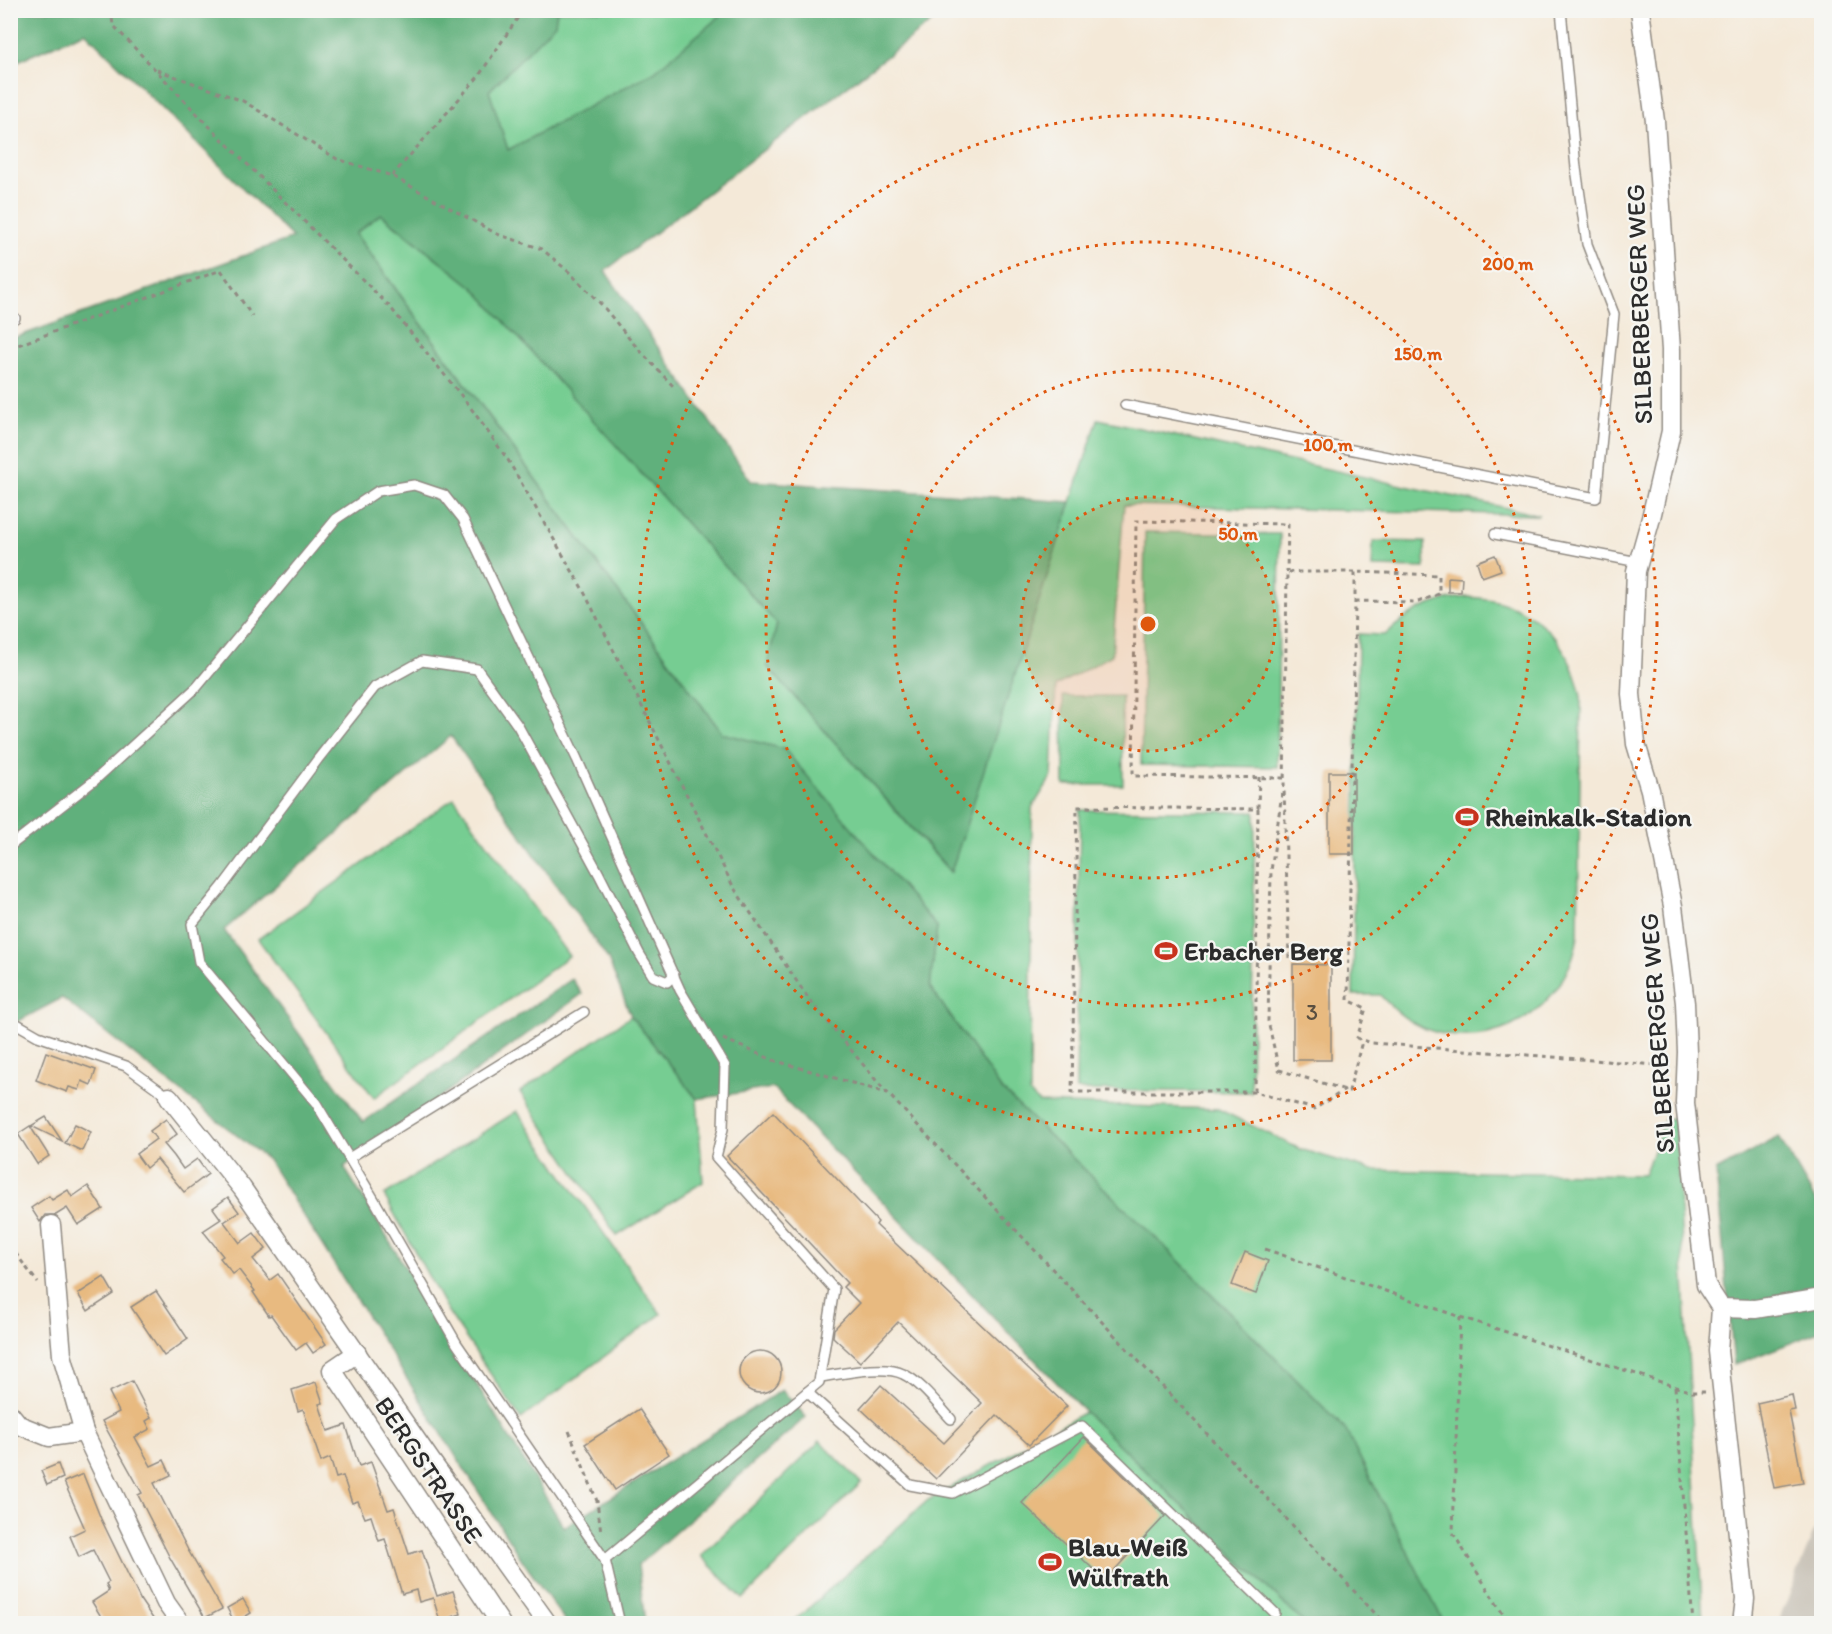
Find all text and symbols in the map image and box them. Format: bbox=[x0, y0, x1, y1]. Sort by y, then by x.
street label: SILBERBERGER WEG bbox=[1619, 183, 1659, 425]
text: 200 m bbox=[1483, 253, 1534, 275]
text: 150 m bbox=[1394, 343, 1443, 365]
text: 100 m bbox=[1303, 434, 1354, 456]
text: 50 m bbox=[1218, 523, 1259, 545]
centre of rings bbox=[1138, 614, 1158, 634]
place label: Rheinkalk-Stadion bbox=[1485, 801, 1692, 833]
sports icon: Rheinkalk-Stadion bbox=[1454, 804, 1480, 830]
street label: SILBERBERGER WEG bbox=[1633, 912, 1681, 1154]
place label: Erbacher Berg bbox=[1184, 935, 1343, 967]
sports icon: Erbacher Berg bbox=[1153, 938, 1179, 964]
house number: 3 bbox=[1306, 999, 1318, 1026]
street label: BERGSTRASSE bbox=[368, 1390, 490, 1550]
place label: Blau-Weiß Wülfrath bbox=[1068, 1531, 1188, 1593]
sports icon: Blau-Weiß Wülfrath bbox=[1037, 1549, 1063, 1575]

